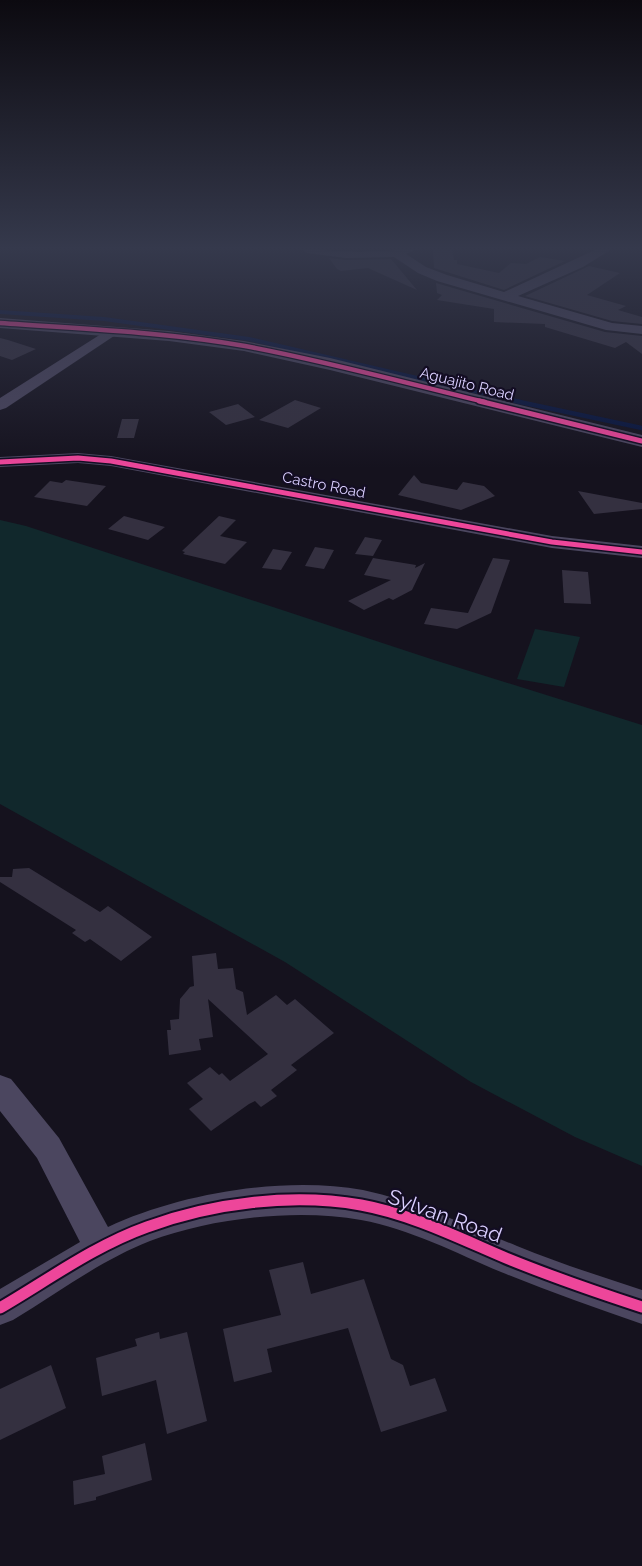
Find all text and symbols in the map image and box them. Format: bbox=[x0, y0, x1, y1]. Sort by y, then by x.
street label: Aguajito Road bbox=[418, 364, 516, 404]
street label: Castro Road bbox=[281, 468, 367, 502]
street label: Sylvan Road bbox=[385, 1183, 506, 1248]

